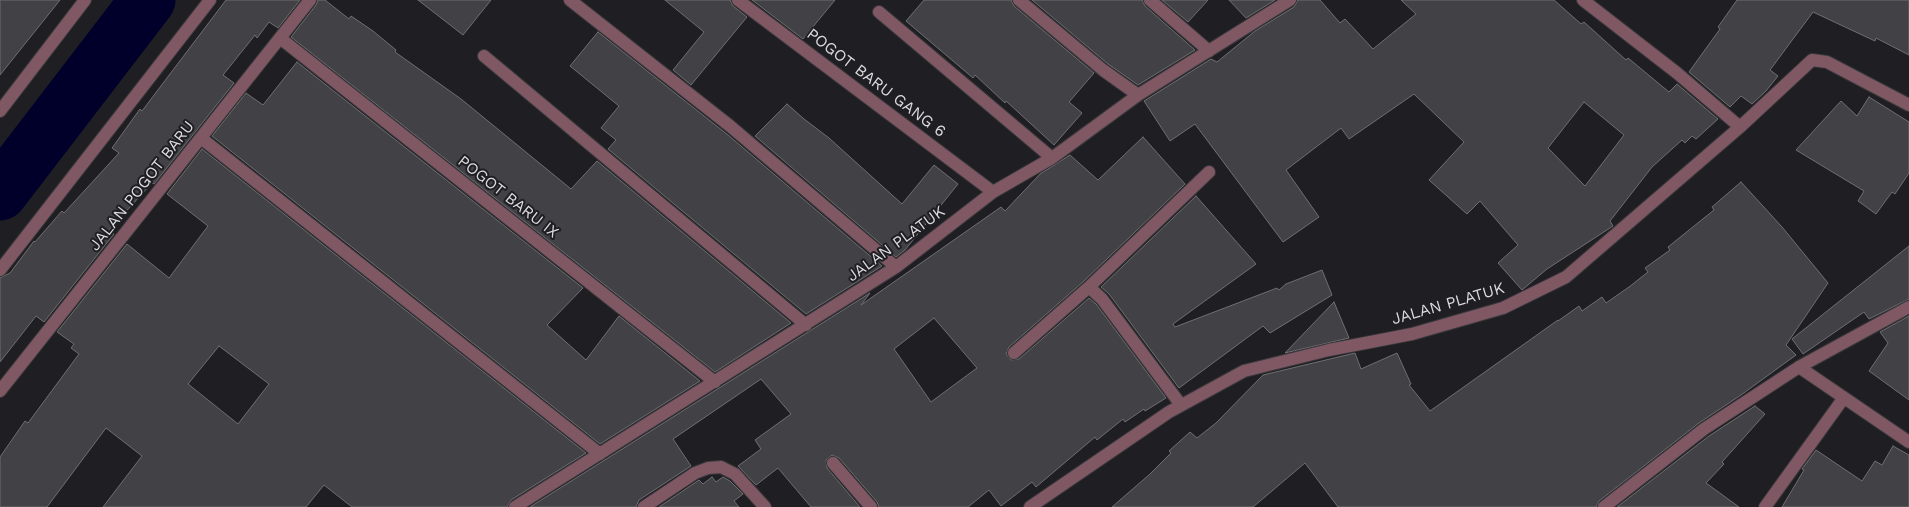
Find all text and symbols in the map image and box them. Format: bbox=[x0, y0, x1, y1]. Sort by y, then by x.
street label: POGOT BARU GANG 6 bbox=[803, 24, 949, 142]
street label: JALAN POGOT BARU bbox=[85, 117, 199, 255]
street label: POGOT BARU IX bbox=[454, 152, 562, 242]
street label: JALAN PLATUK bbox=[843, 202, 949, 286]
street label: JALAN PLATUK bbox=[1389, 279, 1507, 329]

